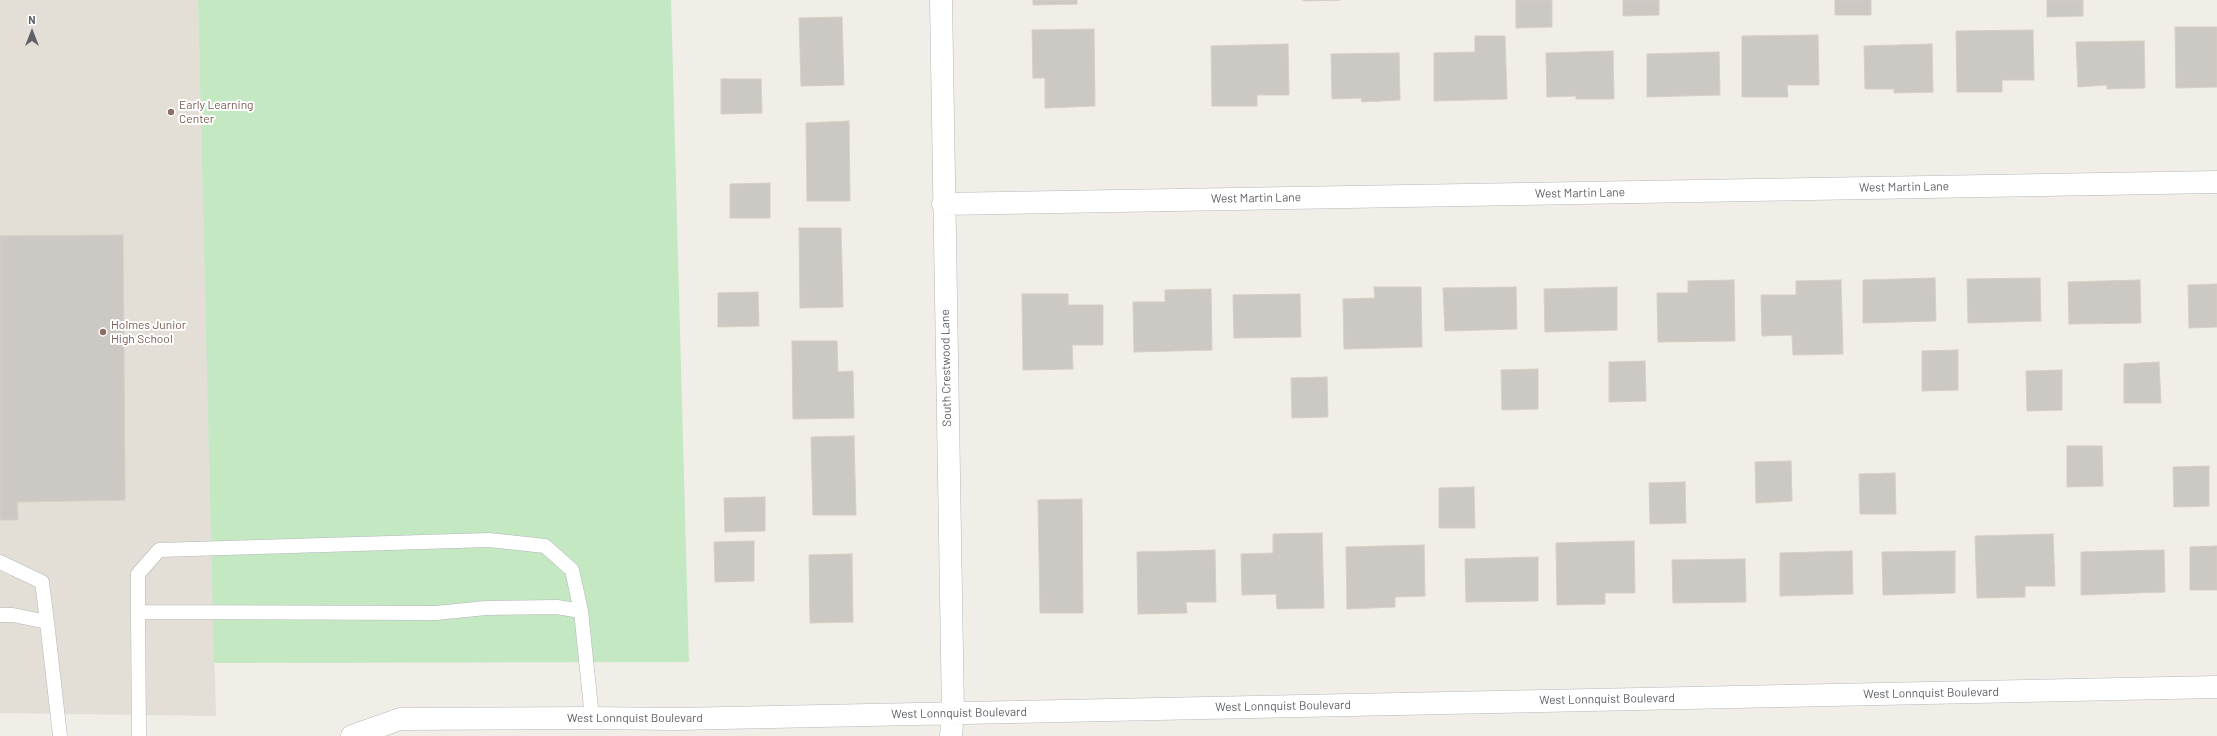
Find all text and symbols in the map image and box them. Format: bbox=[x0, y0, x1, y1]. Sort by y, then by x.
north arrow bbox=[12, 12, 52, 52]
text: N bbox=[28, 13, 36, 26]
place label: Early Learning Center bbox=[179, 98, 254, 126]
marker: Early Learning Center bbox=[166, 107, 176, 117]
street label: West Martin Lane bbox=[1859, 179, 1949, 195]
street label: West Martin Lane bbox=[1535, 185, 1625, 201]
street label: West Martin Lane bbox=[1211, 190, 1301, 206]
street label: South Crestwood Lane bbox=[938, 309, 954, 427]
place label: Holmes Junior High School bbox=[111, 318, 186, 346]
marker: Holmes Junior High School bbox=[98, 327, 108, 337]
street label: West Lonnquist Boulevard bbox=[1863, 685, 1999, 701]
street label: West Lonnquist Boulevard bbox=[1539, 691, 1675, 707]
street label: West Lonnquist Boulevard bbox=[1215, 698, 1351, 714]
street label: West Lonnquist Boulevard bbox=[891, 705, 1027, 721]
street label: West Lonnquist Boulevard bbox=[567, 711, 703, 725]

